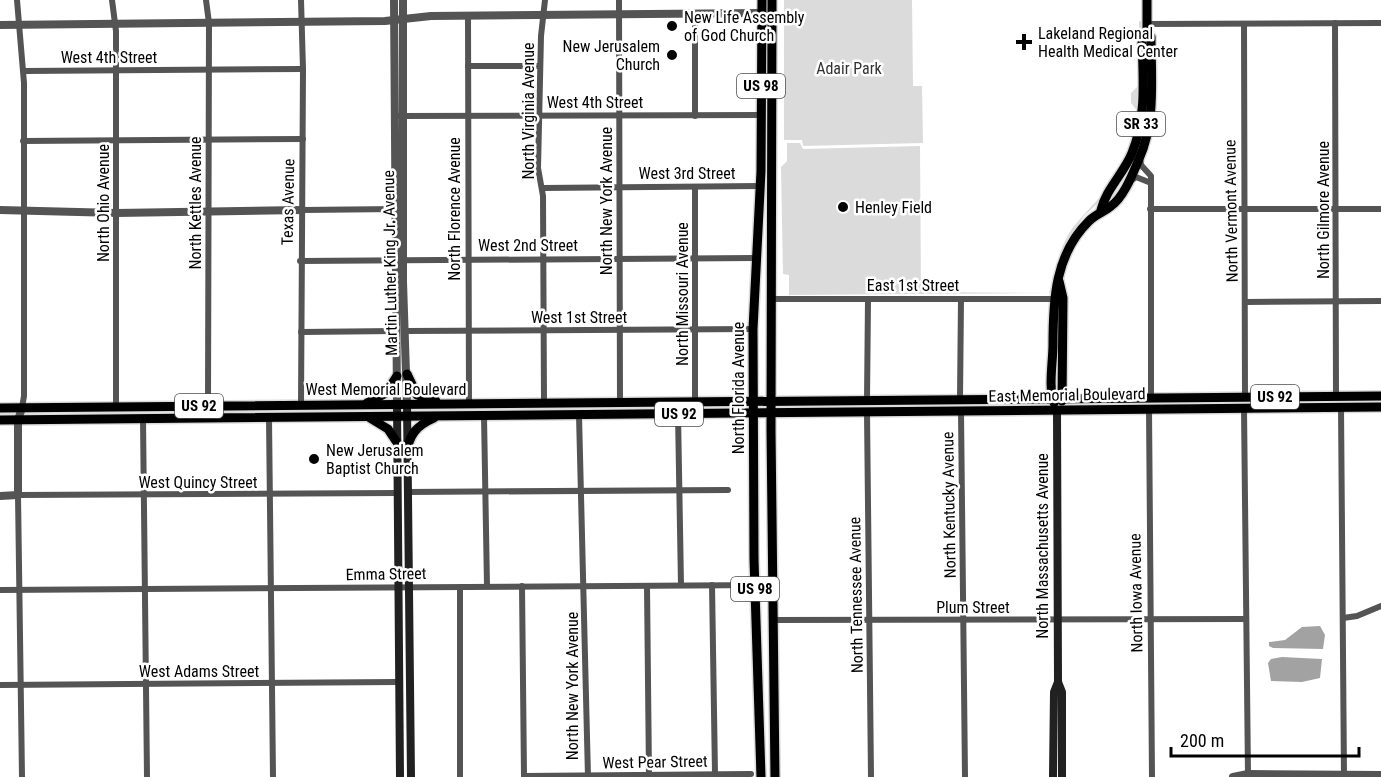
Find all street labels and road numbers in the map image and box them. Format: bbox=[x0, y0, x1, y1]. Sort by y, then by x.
street label: North Virginia Avenue bbox=[519, 42, 538, 180]
street label: West 4th Street bbox=[61, 48, 158, 67]
road number: US 98 bbox=[737, 74, 785, 98]
street label: West 4th Street bbox=[547, 93, 644, 112]
road number: SR 33 bbox=[1117, 112, 1165, 136]
street label: North New York Avenue bbox=[597, 127, 616, 275]
street label: North Kettles Avenue bbox=[186, 136, 205, 270]
street label: North Florence Avenue bbox=[445, 137, 464, 281]
street label: North Vermont Avenue bbox=[1220, 140, 1242, 282]
street label: North Gilmore Avenue bbox=[1314, 141, 1333, 279]
street label: North Ohio Avenue bbox=[94, 144, 113, 262]
street label: Texas Avenue bbox=[278, 158, 298, 246]
street label: West 3rd Street bbox=[639, 164, 736, 183]
street label: Martin Luther King Jr. Avenue bbox=[379, 170, 401, 356]
street label: North Missouri Avenue bbox=[673, 222, 692, 366]
street label: West 2nd Street bbox=[478, 236, 578, 255]
street label: East 1st Street bbox=[867, 276, 959, 295]
street label: West 1st Street bbox=[531, 308, 627, 327]
street label: North Florida Avenue bbox=[729, 322, 748, 454]
street label: West Memorial Boulevard bbox=[306, 380, 467, 399]
street label: East Memorial Boulevard bbox=[988, 384, 1146, 406]
road number: US 92 bbox=[1251, 385, 1299, 409]
road number: US 92 bbox=[175, 394, 223, 418]
road number: US 92 bbox=[655, 402, 703, 426]
street label: North Kentucky Avenue bbox=[938, 432, 960, 578]
street label: North Massachusetts Avenue bbox=[1033, 453, 1052, 639]
street label: West Quincy Street bbox=[138, 473, 258, 492]
street label: North Tennessee Avenue bbox=[845, 517, 867, 673]
street label: North Iowa Avenue bbox=[1125, 533, 1147, 653]
street label: Emma Street bbox=[345, 564, 427, 584]
road number: US 98 bbox=[731, 577, 779, 601]
street label: Plum Street bbox=[936, 598, 1010, 617]
street label: North New York Avenue bbox=[563, 612, 582, 760]
street label: West Adams Street bbox=[139, 662, 260, 681]
street label: West Pear Street bbox=[602, 752, 708, 772]

